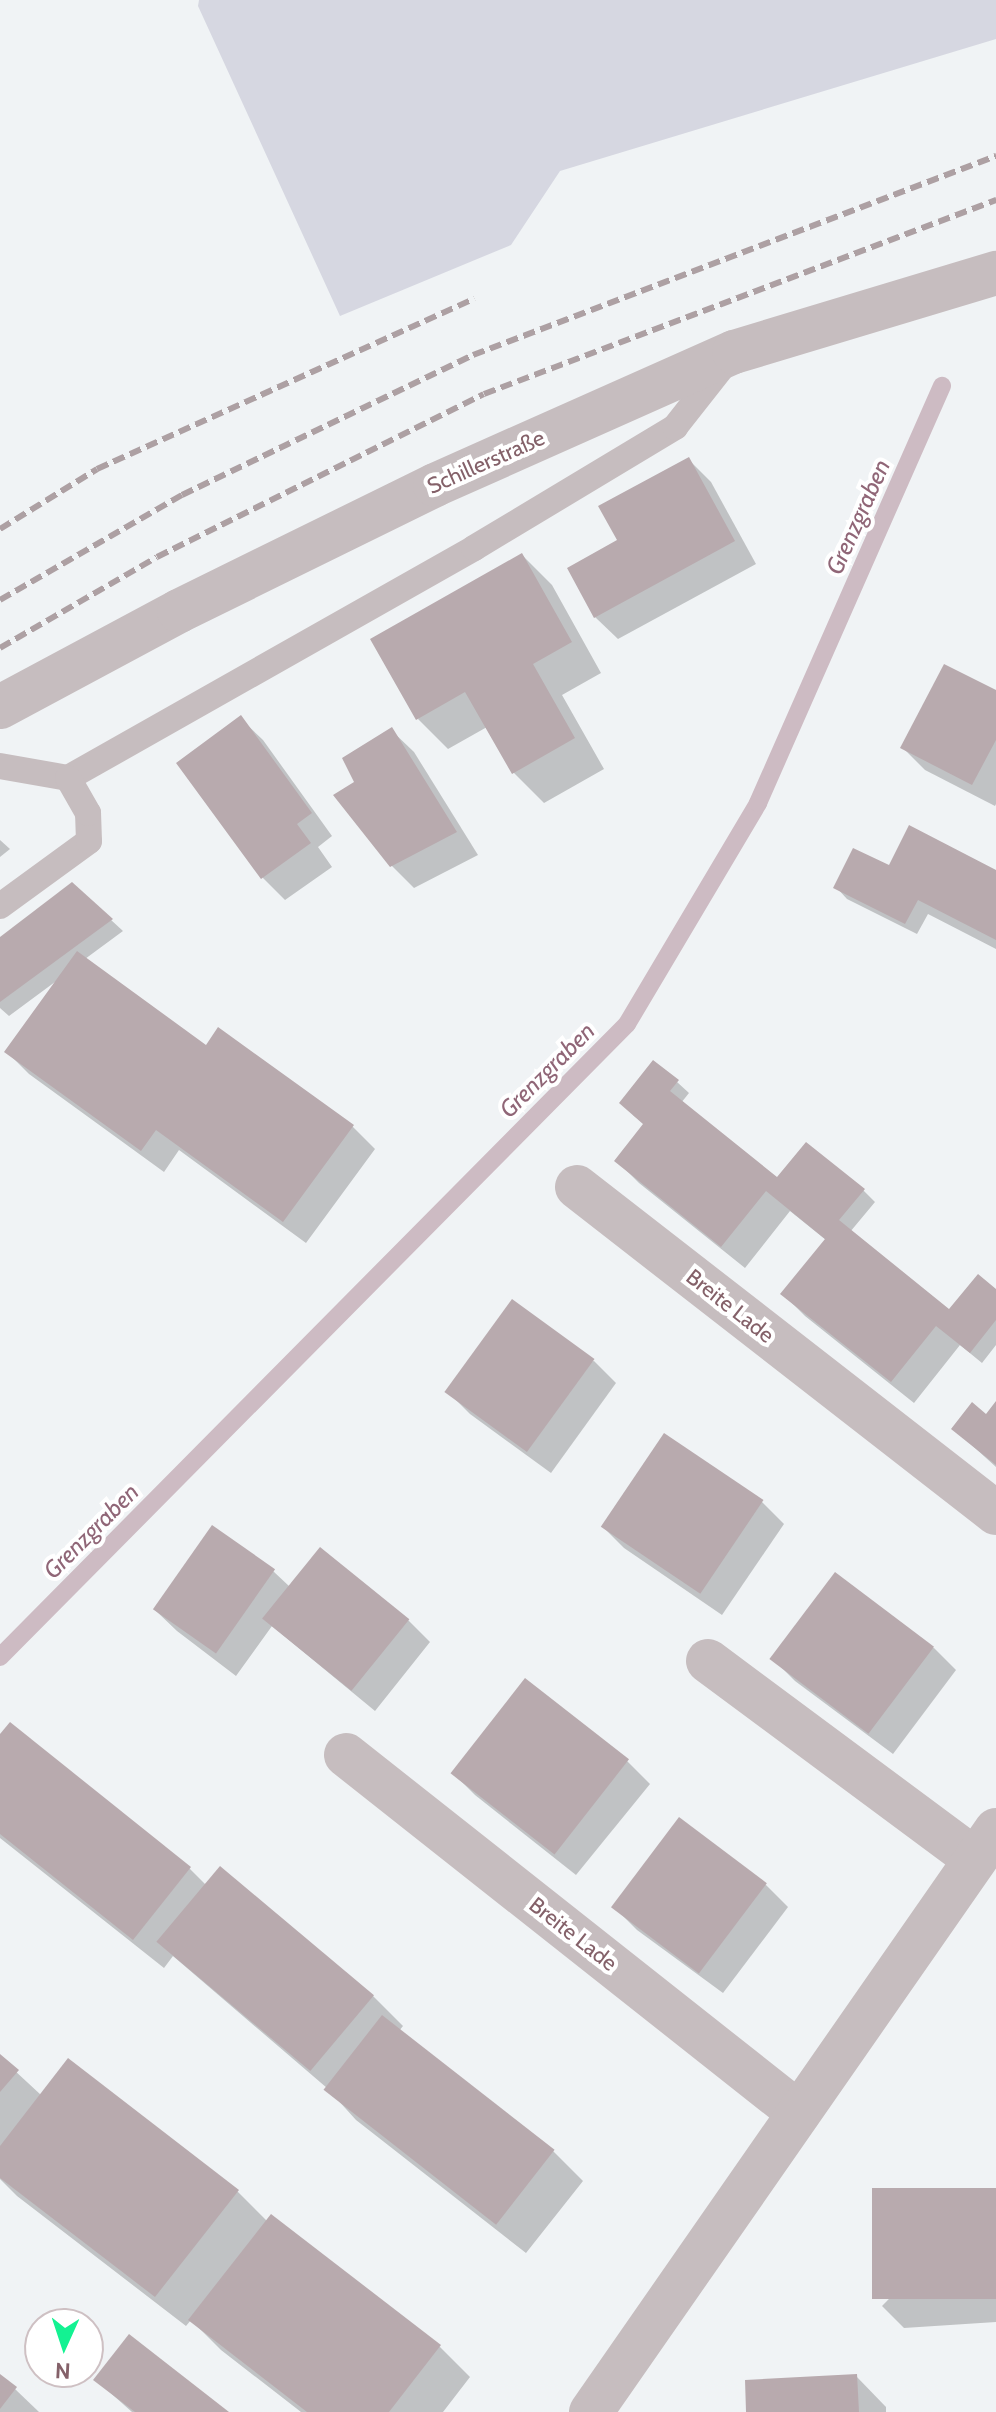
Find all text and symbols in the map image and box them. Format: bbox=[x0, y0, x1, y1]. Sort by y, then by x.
street label: Schillerstraße bbox=[423, 424, 549, 500]
water label: Grenzgraben bbox=[820, 455, 896, 579]
water label: Grenzgraben bbox=[493, 1016, 601, 1124]
street label: Breite Lade bbox=[681, 1264, 779, 1348]
water label: Grenzgraben bbox=[37, 1477, 145, 1585]
street label: Breite Lade bbox=[524, 1892, 622, 1976]
north arrow bbox=[24, 2308, 104, 2388]
text: N bbox=[54, 2357, 71, 2384]

